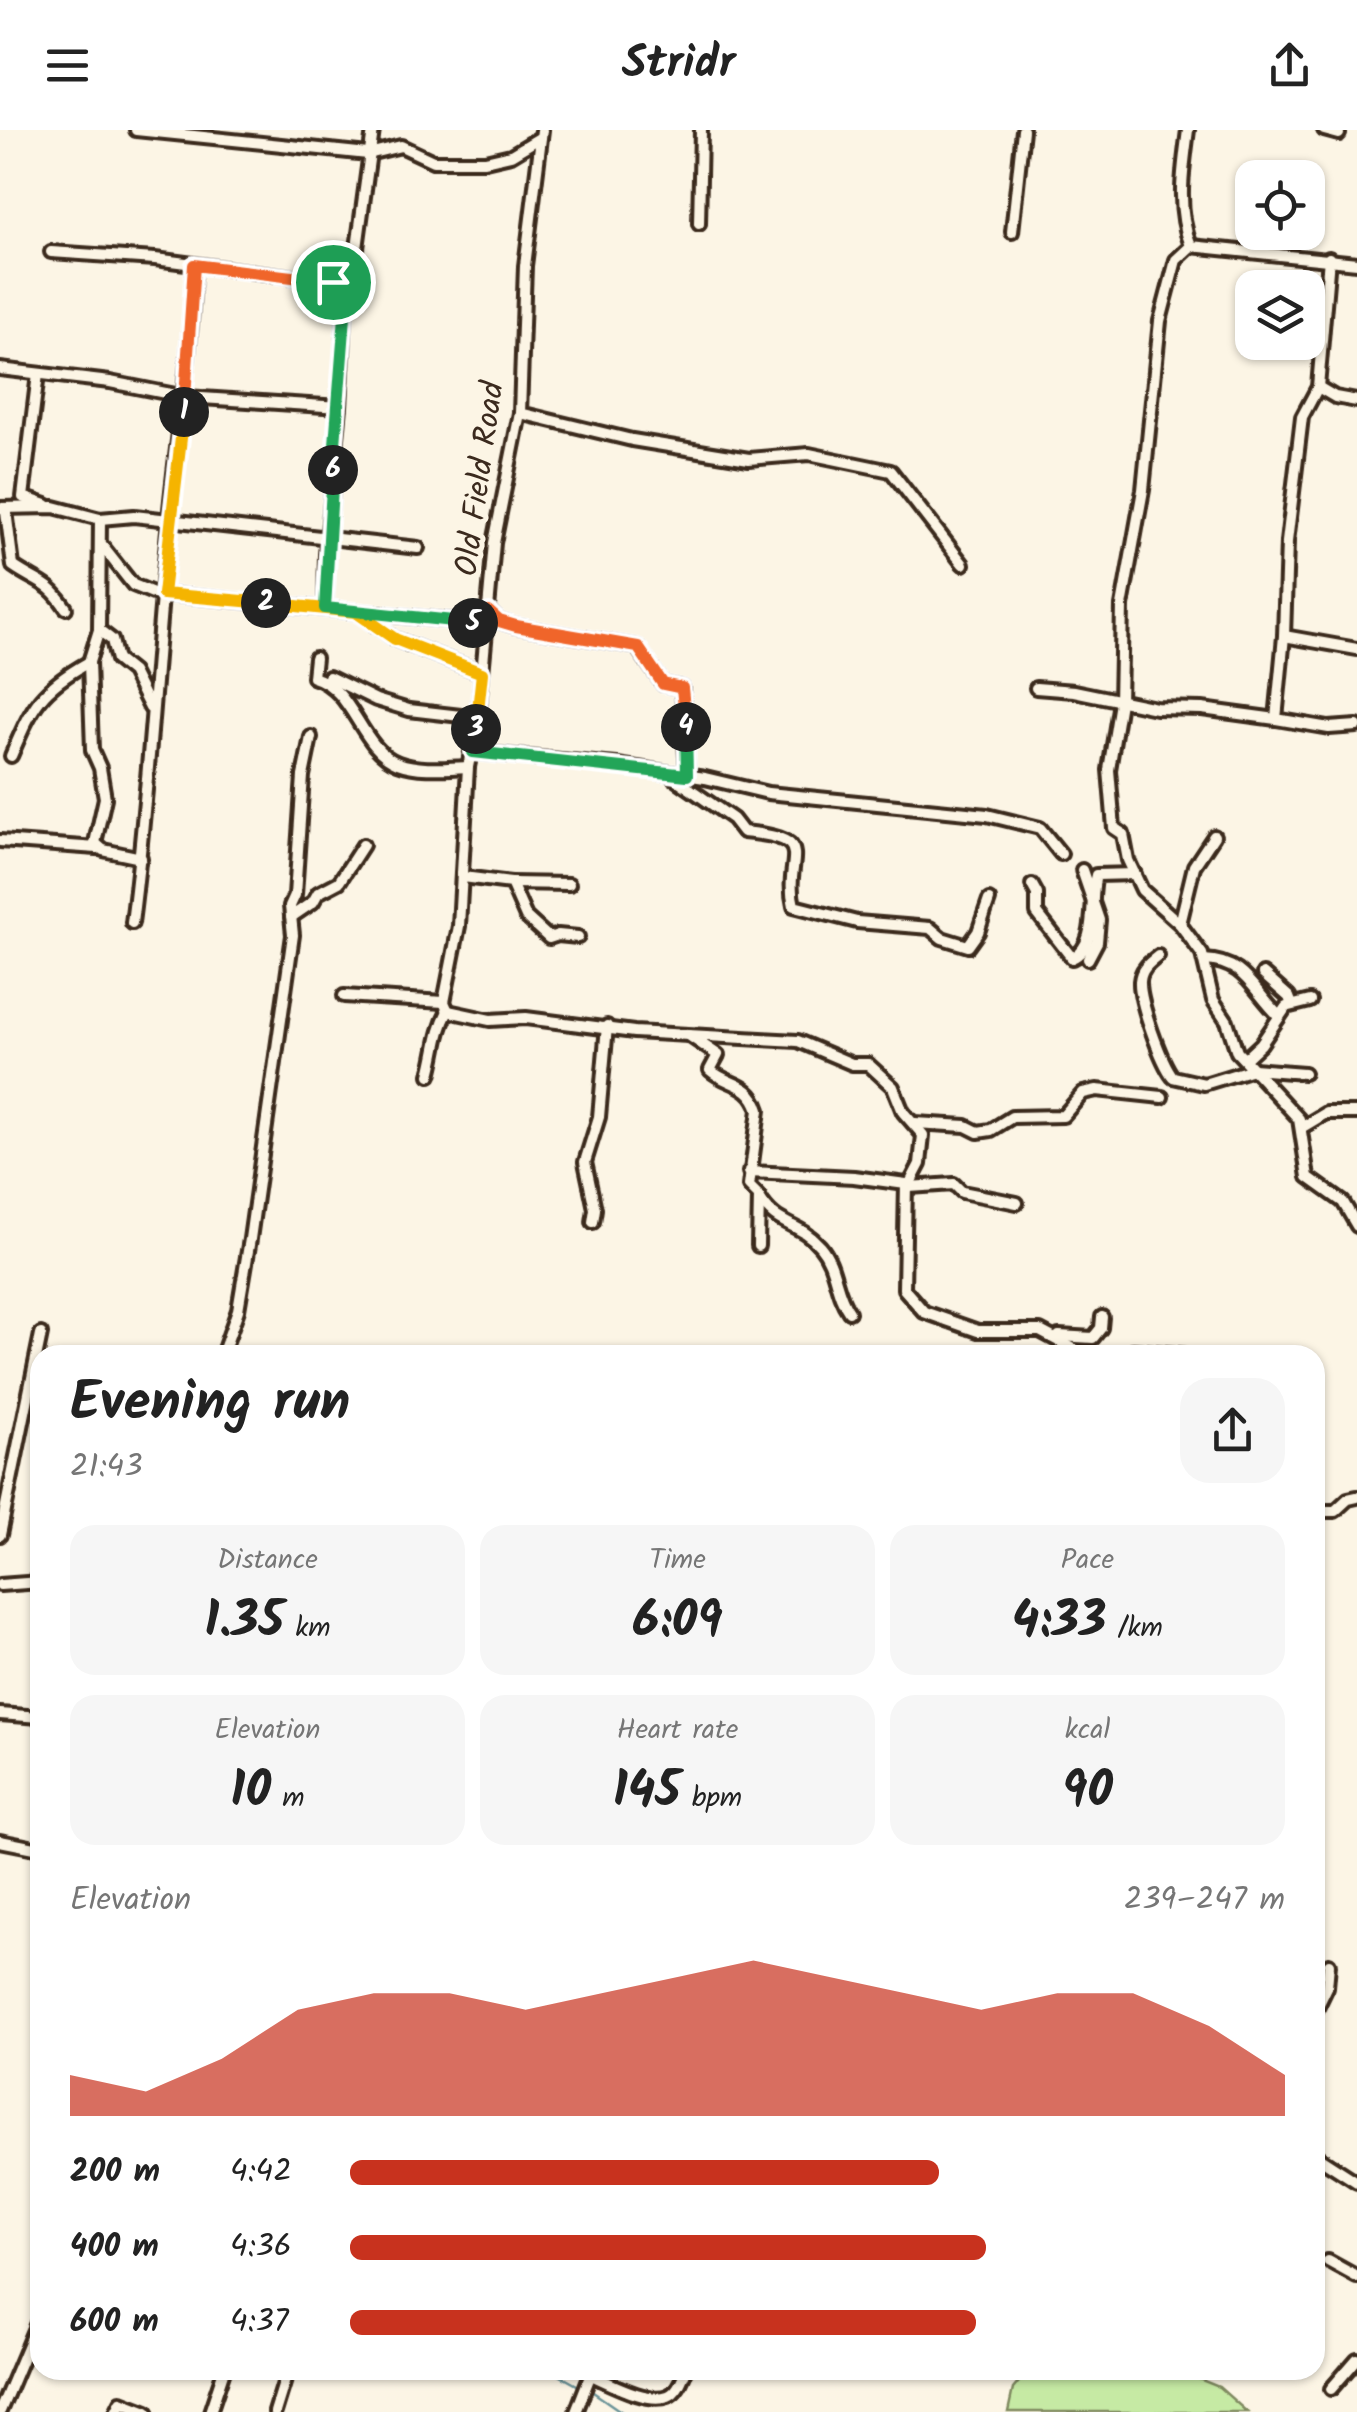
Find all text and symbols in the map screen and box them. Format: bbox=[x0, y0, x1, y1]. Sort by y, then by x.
text: Stridr bbox=[622, 29, 735, 101]
icon: menu bbox=[40, 38, 95, 93]
icon: share bbox=[1262, 38, 1317, 93]
map controls bbox=[1235, 160, 1325, 360]
button: locate bbox=[1235, 160, 1325, 250]
pin bbox=[291, 240, 376, 325]
icon: arrive bbox=[306, 255, 361, 310]
button: layers bbox=[1235, 270, 1325, 360]
street label: Old Field Road bbox=[442, 377, 520, 580]
pin: 1 bbox=[159, 387, 209, 437]
text: 1 bbox=[180, 389, 188, 434]
pin: 6 bbox=[308, 445, 358, 495]
text: 6 bbox=[325, 447, 341, 492]
pin: 2 bbox=[241, 578, 291, 628]
text: 2 bbox=[258, 580, 274, 625]
pin: 5 bbox=[448, 598, 498, 648]
text: 5 bbox=[466, 600, 480, 645]
pin: 4 bbox=[661, 702, 711, 752]
pin: 3 bbox=[451, 704, 501, 754]
text: 4 bbox=[678, 704, 694, 749]
text: 3 bbox=[468, 706, 484, 751]
text: Evening run bbox=[70, 1361, 350, 1448]
button: share bbox=[1180, 1378, 1285, 1483]
text: 21:43 bbox=[70, 1442, 142, 1493]
text: Distance bbox=[217, 1538, 318, 1583]
text: Time bbox=[649, 1538, 706, 1583]
text: Pace bbox=[1061, 1538, 1114, 1583]
text: 1.35 bbox=[204, 1583, 284, 1663]
text: 6:09 bbox=[632, 1583, 723, 1663]
text: 4:33 bbox=[1012, 1583, 1106, 1663]
text: km bbox=[284, 1606, 331, 1651]
text: /km bbox=[1106, 1606, 1163, 1651]
text: Elevation bbox=[215, 1708, 320, 1753]
text: Heart rate bbox=[617, 1708, 738, 1753]
text: kcal bbox=[1065, 1708, 1110, 1753]
text: 10 bbox=[230, 1753, 271, 1833]
text: 145 bbox=[613, 1753, 681, 1833]
text: 90 bbox=[1062, 1753, 1113, 1833]
text: m bbox=[271, 1776, 305, 1821]
text: bpm bbox=[681, 1776, 742, 1821]
text: Elevation bbox=[70, 1875, 191, 1926]
text: 239–247 m bbox=[1124, 1875, 1285, 1926]
text: 200 m bbox=[70, 2147, 160, 2198]
text: 4:42 bbox=[230, 2147, 292, 2198]
text: 400 m bbox=[70, 2222, 159, 2273]
text: 4:36 bbox=[230, 2222, 292, 2273]
text: 600 m bbox=[70, 2297, 159, 2348]
text: 4:37 bbox=[230, 2297, 289, 2348]

